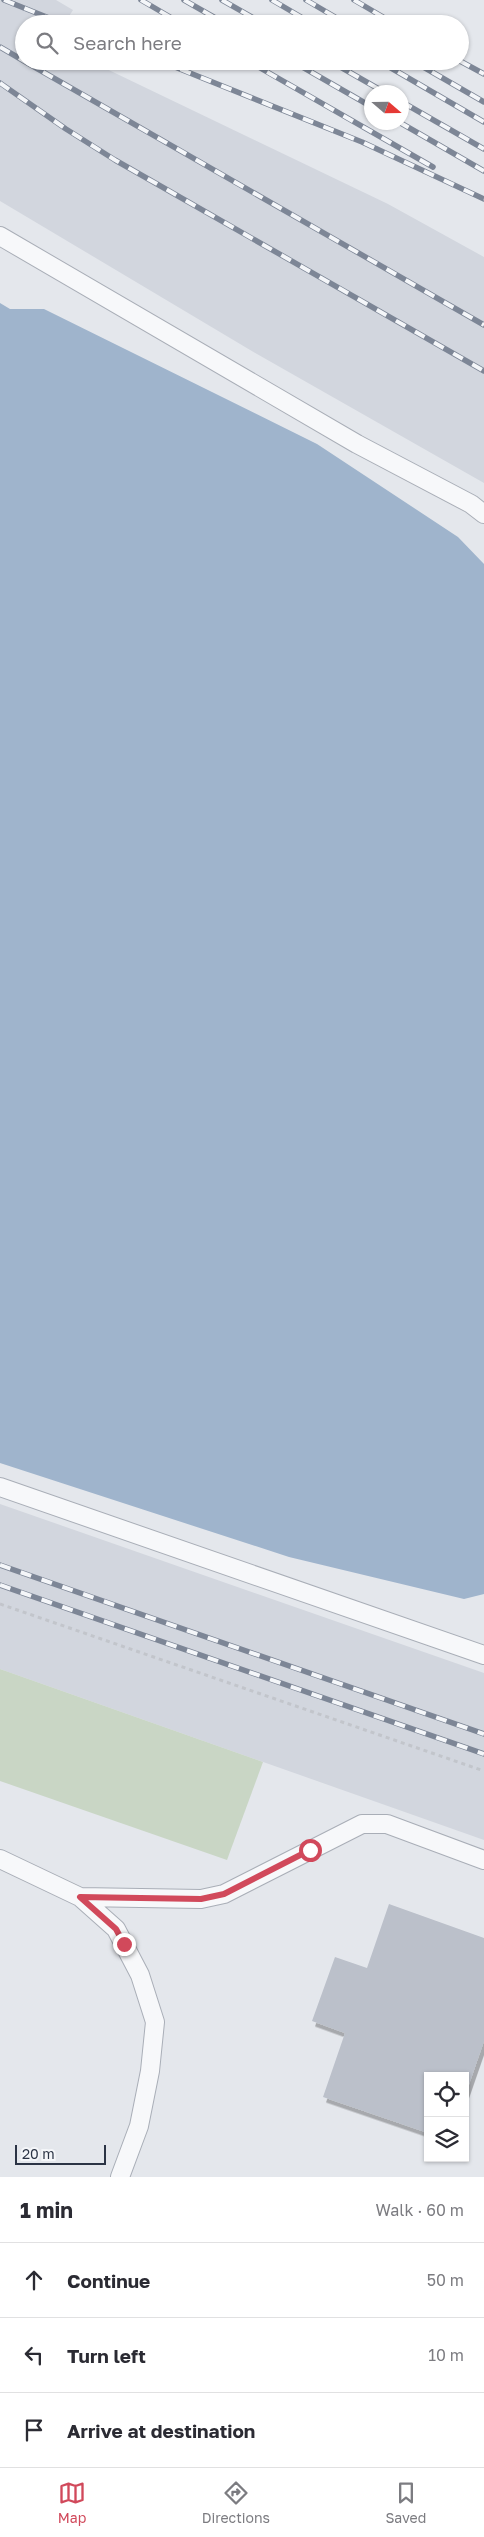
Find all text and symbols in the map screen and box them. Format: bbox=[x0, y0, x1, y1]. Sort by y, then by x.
search box bbox=[15, 15, 469, 70]
icon: search bbox=[33, 29, 61, 57]
text: Search here bbox=[73, 31, 182, 54]
north arrow bbox=[364, 85, 409, 130]
route start bbox=[299, 1839, 322, 1862]
route end bbox=[113, 1933, 136, 1956]
map controls bbox=[424, 2072, 469, 2162]
button: locate bbox=[424, 2072, 469, 2117]
button: layers bbox=[424, 2117, 469, 2162]
scale bar bbox=[15, 2142, 106, 2165]
text: 20 m bbox=[22, 2145, 55, 2162]
text: 1 min bbox=[20, 2197, 73, 2223]
text: Walk · 60 m bbox=[376, 2200, 464, 2220]
icon: ahead bbox=[20, 2266, 48, 2294]
text: Continue bbox=[67, 2269, 150, 2292]
text: 50 m bbox=[427, 2270, 464, 2290]
icon: left bbox=[20, 2341, 48, 2369]
text: Turn left bbox=[67, 2344, 146, 2367]
text: 10 m bbox=[428, 2345, 464, 2365]
icon: arrive bbox=[20, 2416, 48, 2444]
text: Arrive at destination bbox=[67, 2419, 255, 2442]
tab: Map bbox=[58, 2479, 86, 2526]
tab: Directions bbox=[202, 2479, 270, 2526]
tab: Saved bbox=[385, 2479, 426, 2526]

